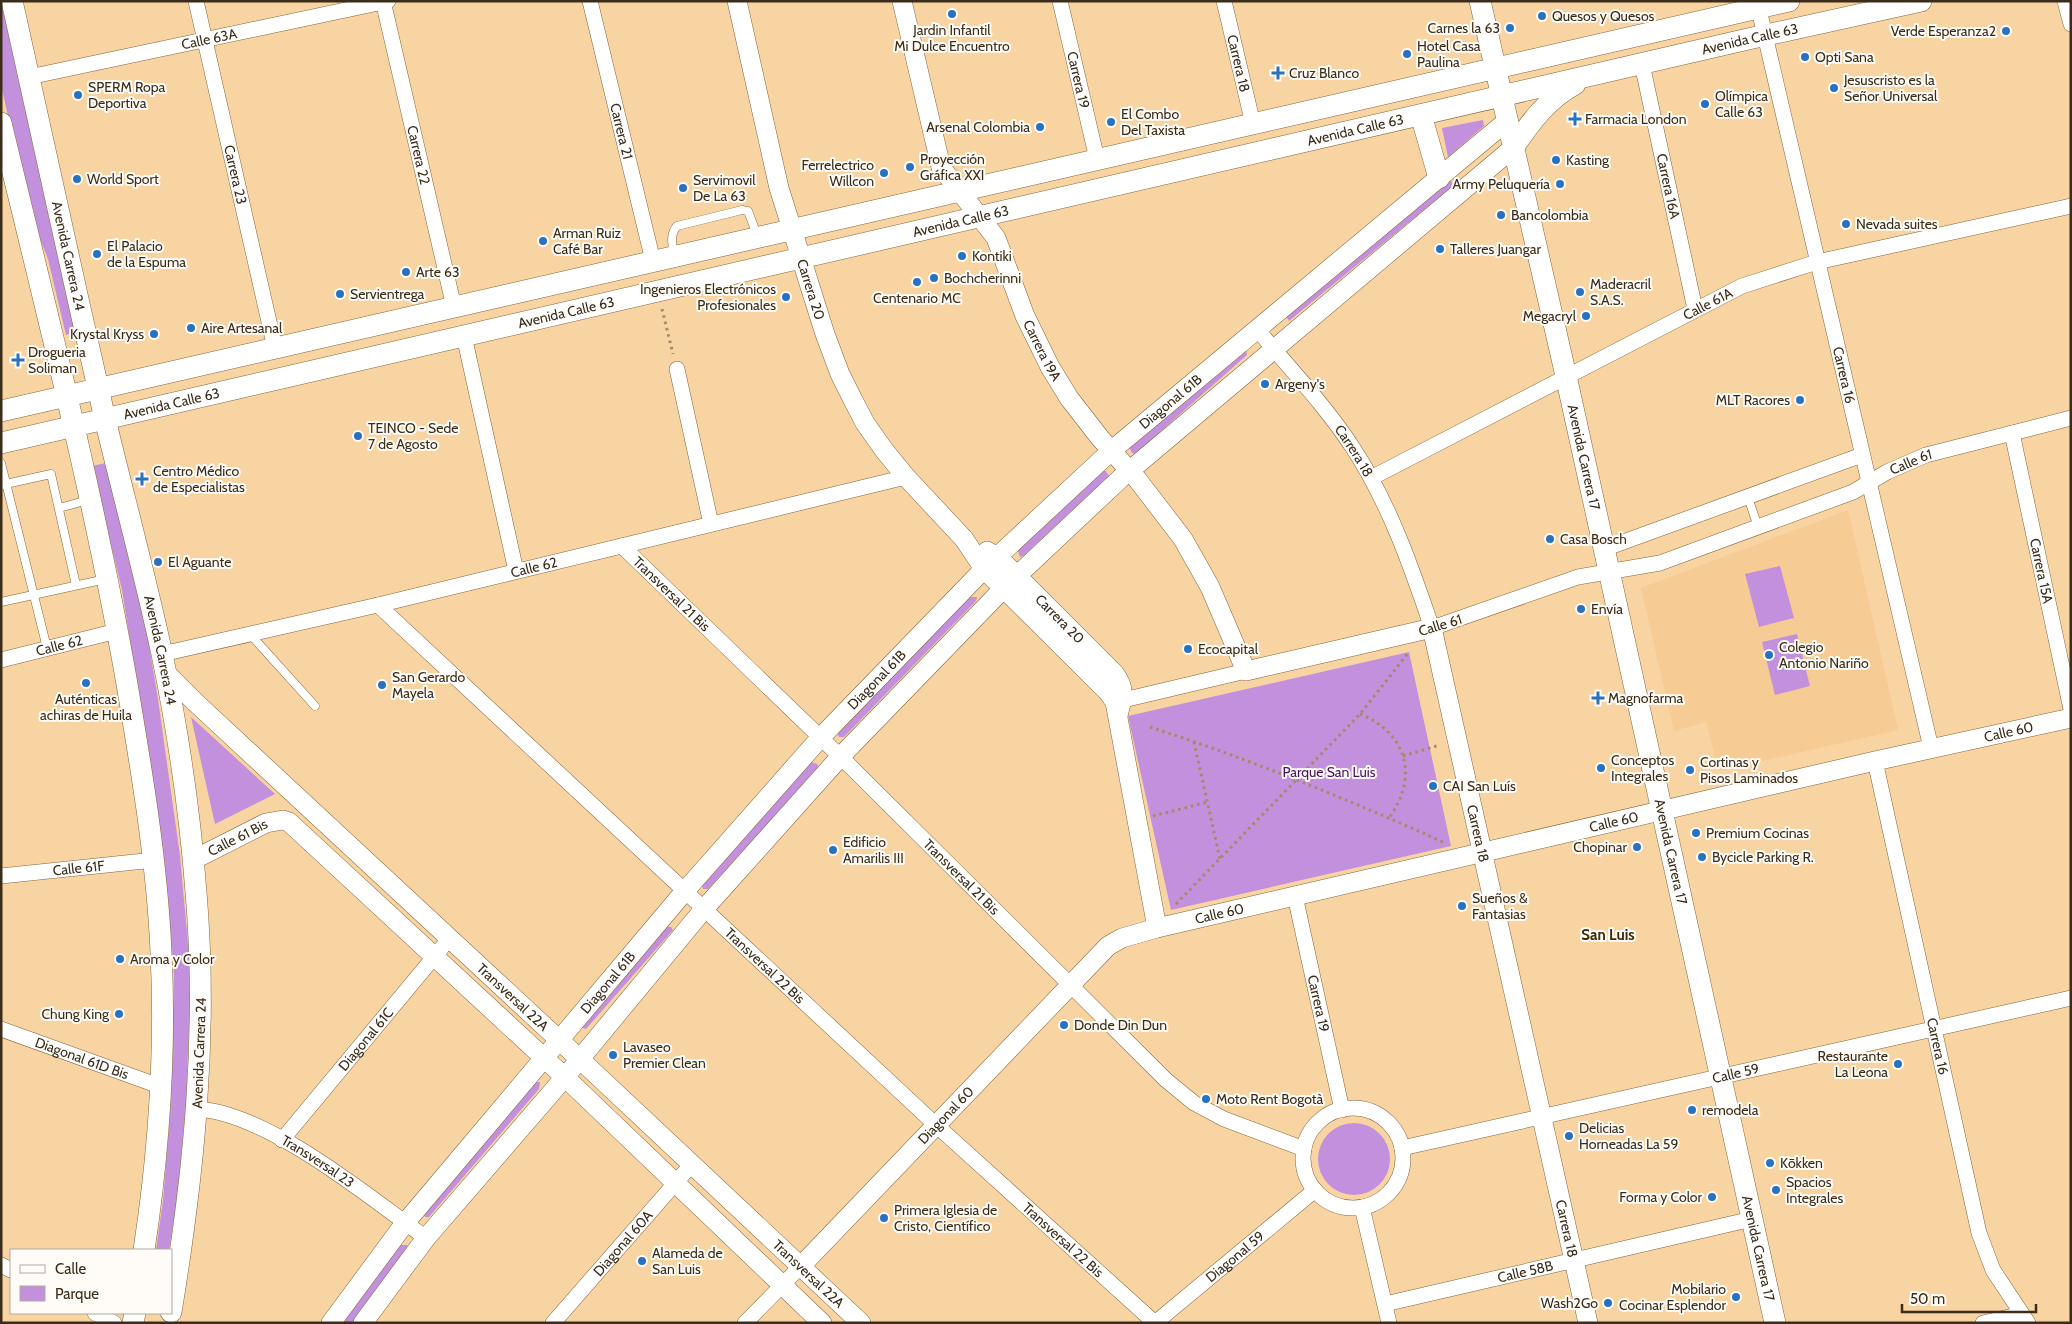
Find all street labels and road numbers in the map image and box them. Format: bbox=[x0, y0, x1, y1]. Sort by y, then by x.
street label: Avenida Calle 63 bbox=[1700, 19, 1800, 58]
street label: Calle 63A bbox=[180, 24, 239, 54]
street label: Carrera 18 bbox=[1223, 33, 1254, 94]
street label: Carrera 19 bbox=[1063, 50, 1094, 110]
street label: Carrera 21 bbox=[606, 101, 637, 161]
street label: Avenida Calle 63 bbox=[1305, 110, 1405, 150]
street label: Carrera 22 bbox=[403, 124, 434, 186]
street label: Carrera 23 bbox=[220, 143, 251, 206]
street label: Carrera 16A bbox=[1653, 152, 1684, 221]
street label: Avenida Carrera 24 bbox=[48, 199, 89, 312]
street label: Avenida Calle 63 bbox=[911, 201, 1011, 241]
street label: Carrera 20 bbox=[793, 257, 829, 322]
street label: Calle 61A bbox=[1680, 283, 1736, 324]
street label: Avenida Calle 63 bbox=[516, 292, 616, 332]
street label: Carrera 19A bbox=[1019, 317, 1066, 385]
street label: Carrera 16 bbox=[1829, 345, 1859, 405]
street label: Diagonal 61B bbox=[1135, 370, 1206, 433]
street label: Avenida Calle 63 bbox=[122, 384, 221, 423]
street label: Avenida Carrera 17 bbox=[1564, 403, 1604, 512]
street label: Carrera 18 bbox=[1331, 421, 1377, 480]
street label: Calle 61 bbox=[1887, 445, 1934, 479]
street label: Carrera 15A bbox=[2026, 537, 2057, 606]
street label: Calle 62 bbox=[509, 553, 559, 582]
street label: Transversal 21 Bis bbox=[629, 553, 714, 635]
street label: Carrera 20 bbox=[1031, 590, 1088, 647]
street label: Avenida Carrera 24 bbox=[140, 594, 181, 706]
street label: Calle 61 bbox=[1416, 610, 1464, 640]
street label: Calle 62 bbox=[34, 631, 84, 660]
street label: Diagonal 61B bbox=[844, 646, 910, 713]
street label: Calle 60 bbox=[1982, 717, 2035, 746]
street label: Avenida Carrera 17 bbox=[1651, 797, 1691, 906]
street label: Carrera 18 bbox=[1463, 803, 1493, 864]
street label: Calle 60 bbox=[1587, 807, 1640, 836]
street label: Calle 61 Bis bbox=[205, 815, 271, 860]
street label: Transversal 21 Bis bbox=[920, 835, 1004, 919]
street label: Calle 61F bbox=[52, 856, 106, 880]
street label: Calle 60 bbox=[1193, 899, 1246, 928]
street label: Transversal 22 Bis bbox=[721, 924, 809, 1008]
street label: Diagonal 61B bbox=[576, 947, 639, 1017]
street label: Transversal 22A bbox=[473, 959, 553, 1035]
street label: Carrera 19 bbox=[1304, 973, 1334, 1034]
street label: Avenida Carrera 24 bbox=[188, 997, 210, 1109]
street label: Diagonal 61C bbox=[334, 1004, 397, 1074]
street label: Carrera 16 bbox=[1923, 1016, 1953, 1076]
street label: Diagonal 61D Bis bbox=[33, 1033, 131, 1083]
street label: Calle 59 bbox=[1710, 1059, 1761, 1087]
street label: Diagonal 60 bbox=[914, 1082, 978, 1148]
street label: Transversal 23 bbox=[278, 1131, 358, 1191]
street label: Avenida Carrera 17 bbox=[1738, 1194, 1779, 1303]
street label: Carrera 18 bbox=[1552, 1198, 1582, 1259]
street label: Transversal 22 Bis bbox=[1019, 1199, 1107, 1281]
street label: Diagonal 60A bbox=[589, 1206, 657, 1280]
street label: Diagonal 59 bbox=[1202, 1227, 1268, 1286]
street label: Transversal 22A bbox=[769, 1236, 848, 1312]
street label: Calle 58B bbox=[1496, 1256, 1555, 1287]

